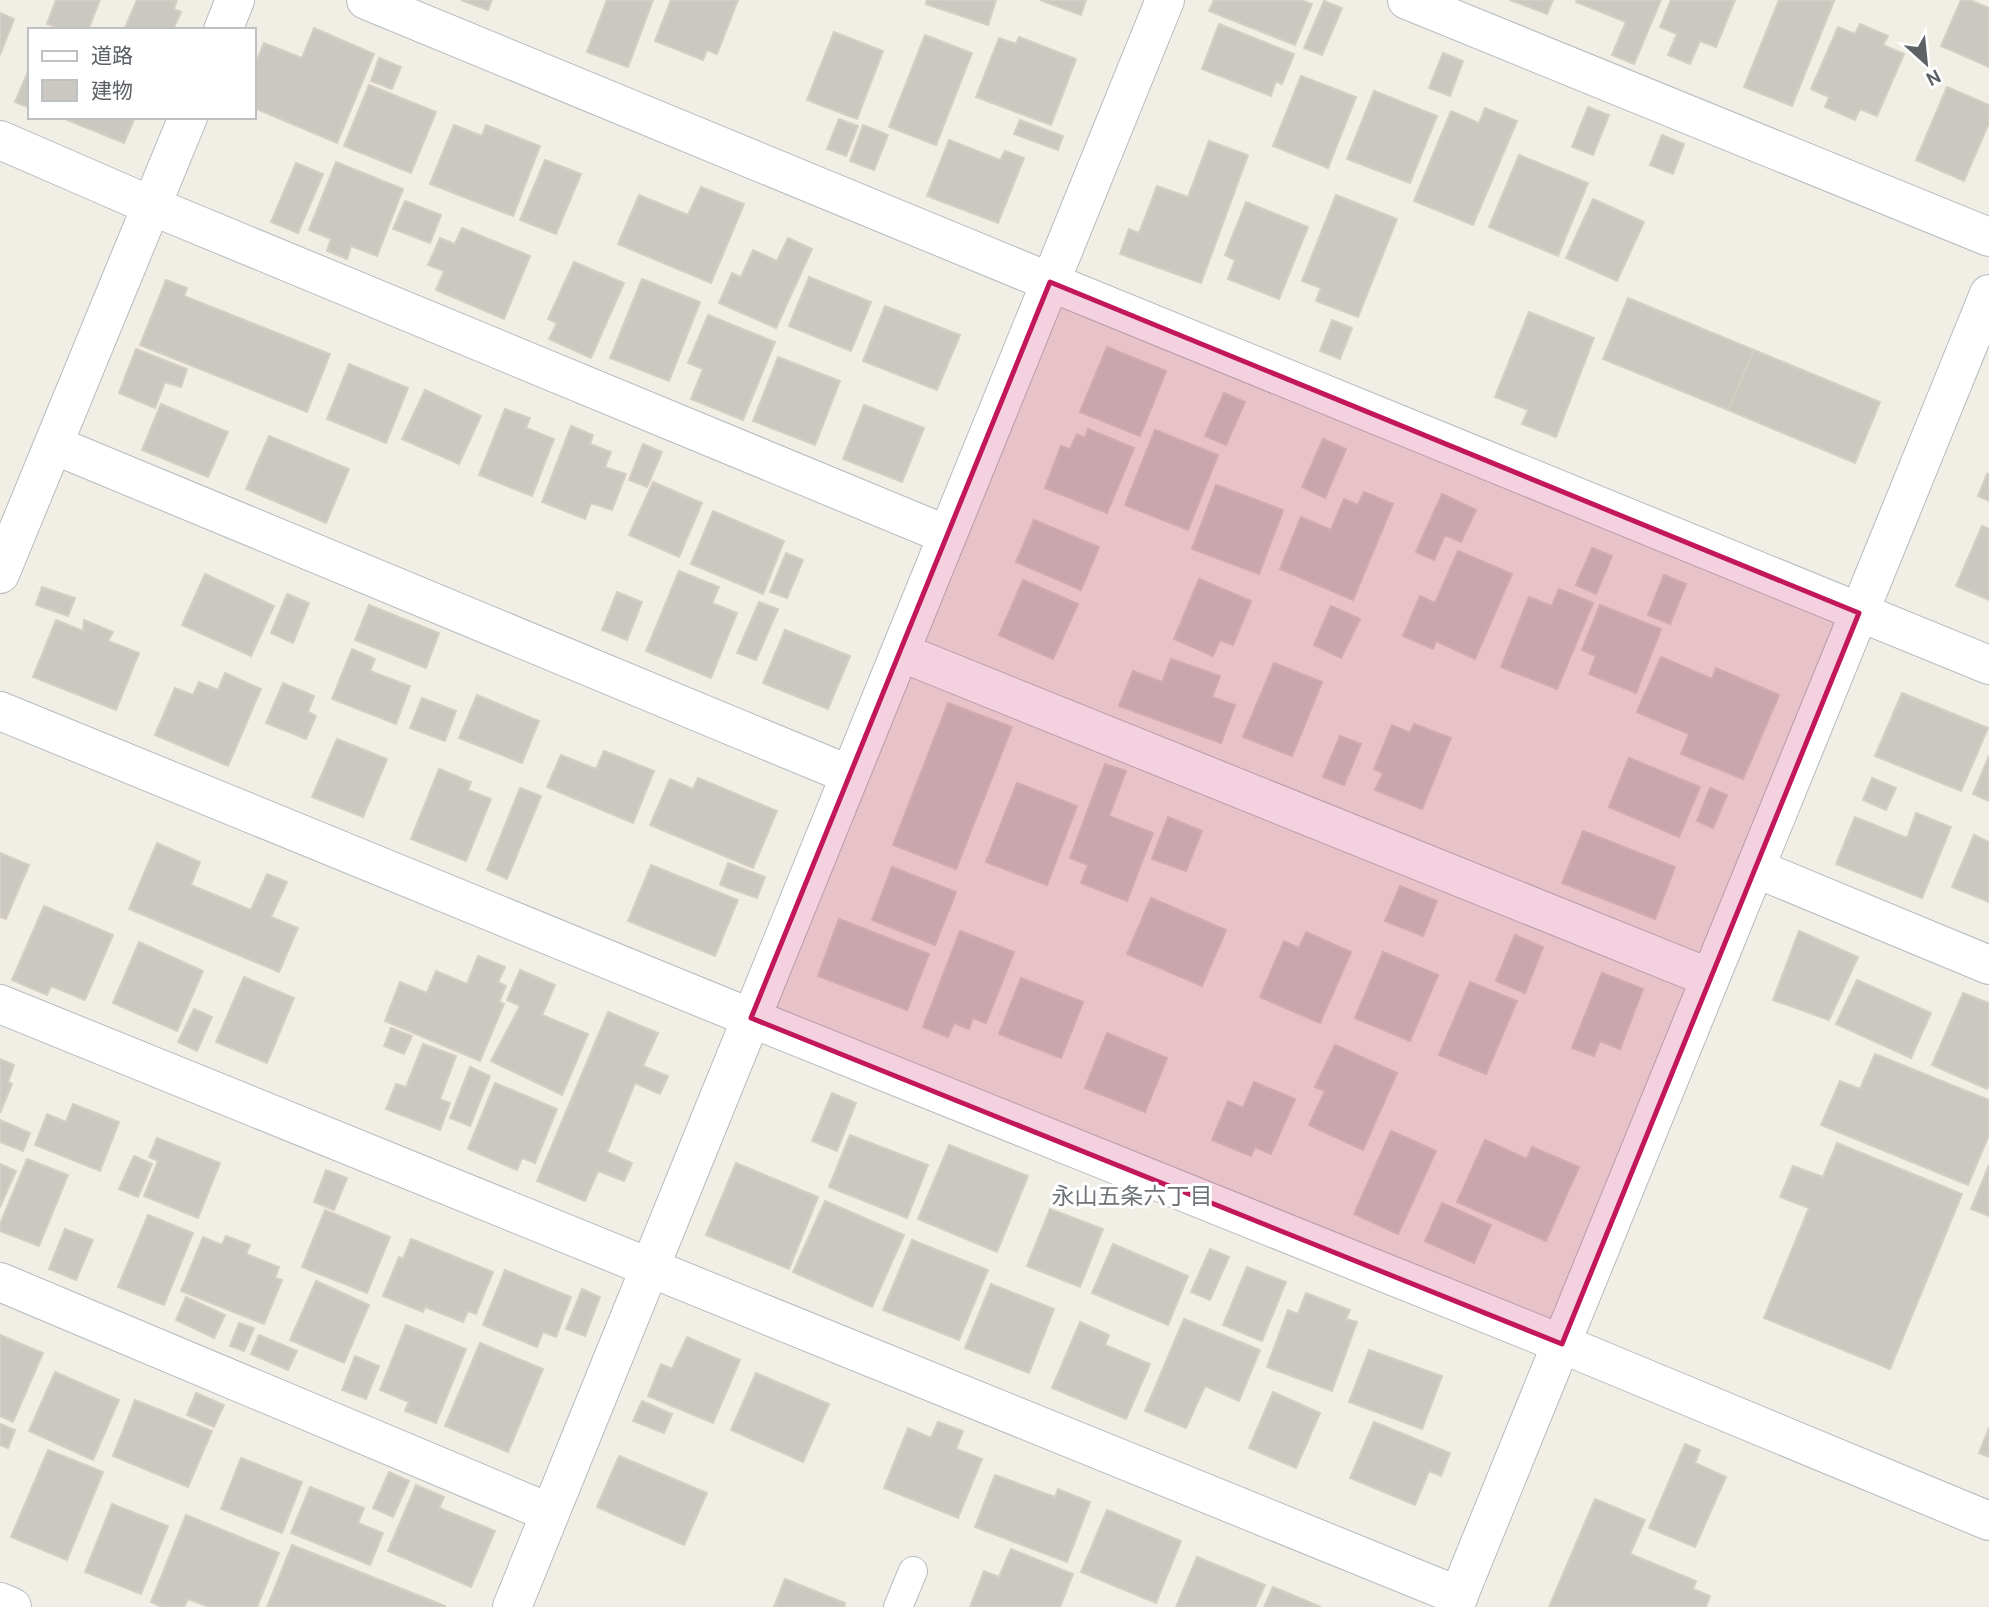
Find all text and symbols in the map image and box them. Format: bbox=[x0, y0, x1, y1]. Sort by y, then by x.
legend bbox=[28, 28, 256, 119]
north arrow bbox=[1891, 28, 1961, 98]
text: 道路 bbox=[91, 43, 133, 68]
text: N bbox=[1922, 64, 1945, 91]
text: 建物 bbox=[91, 78, 133, 103]
district label: 永山五条六丁目 bbox=[1052, 1182, 1213, 1210]

